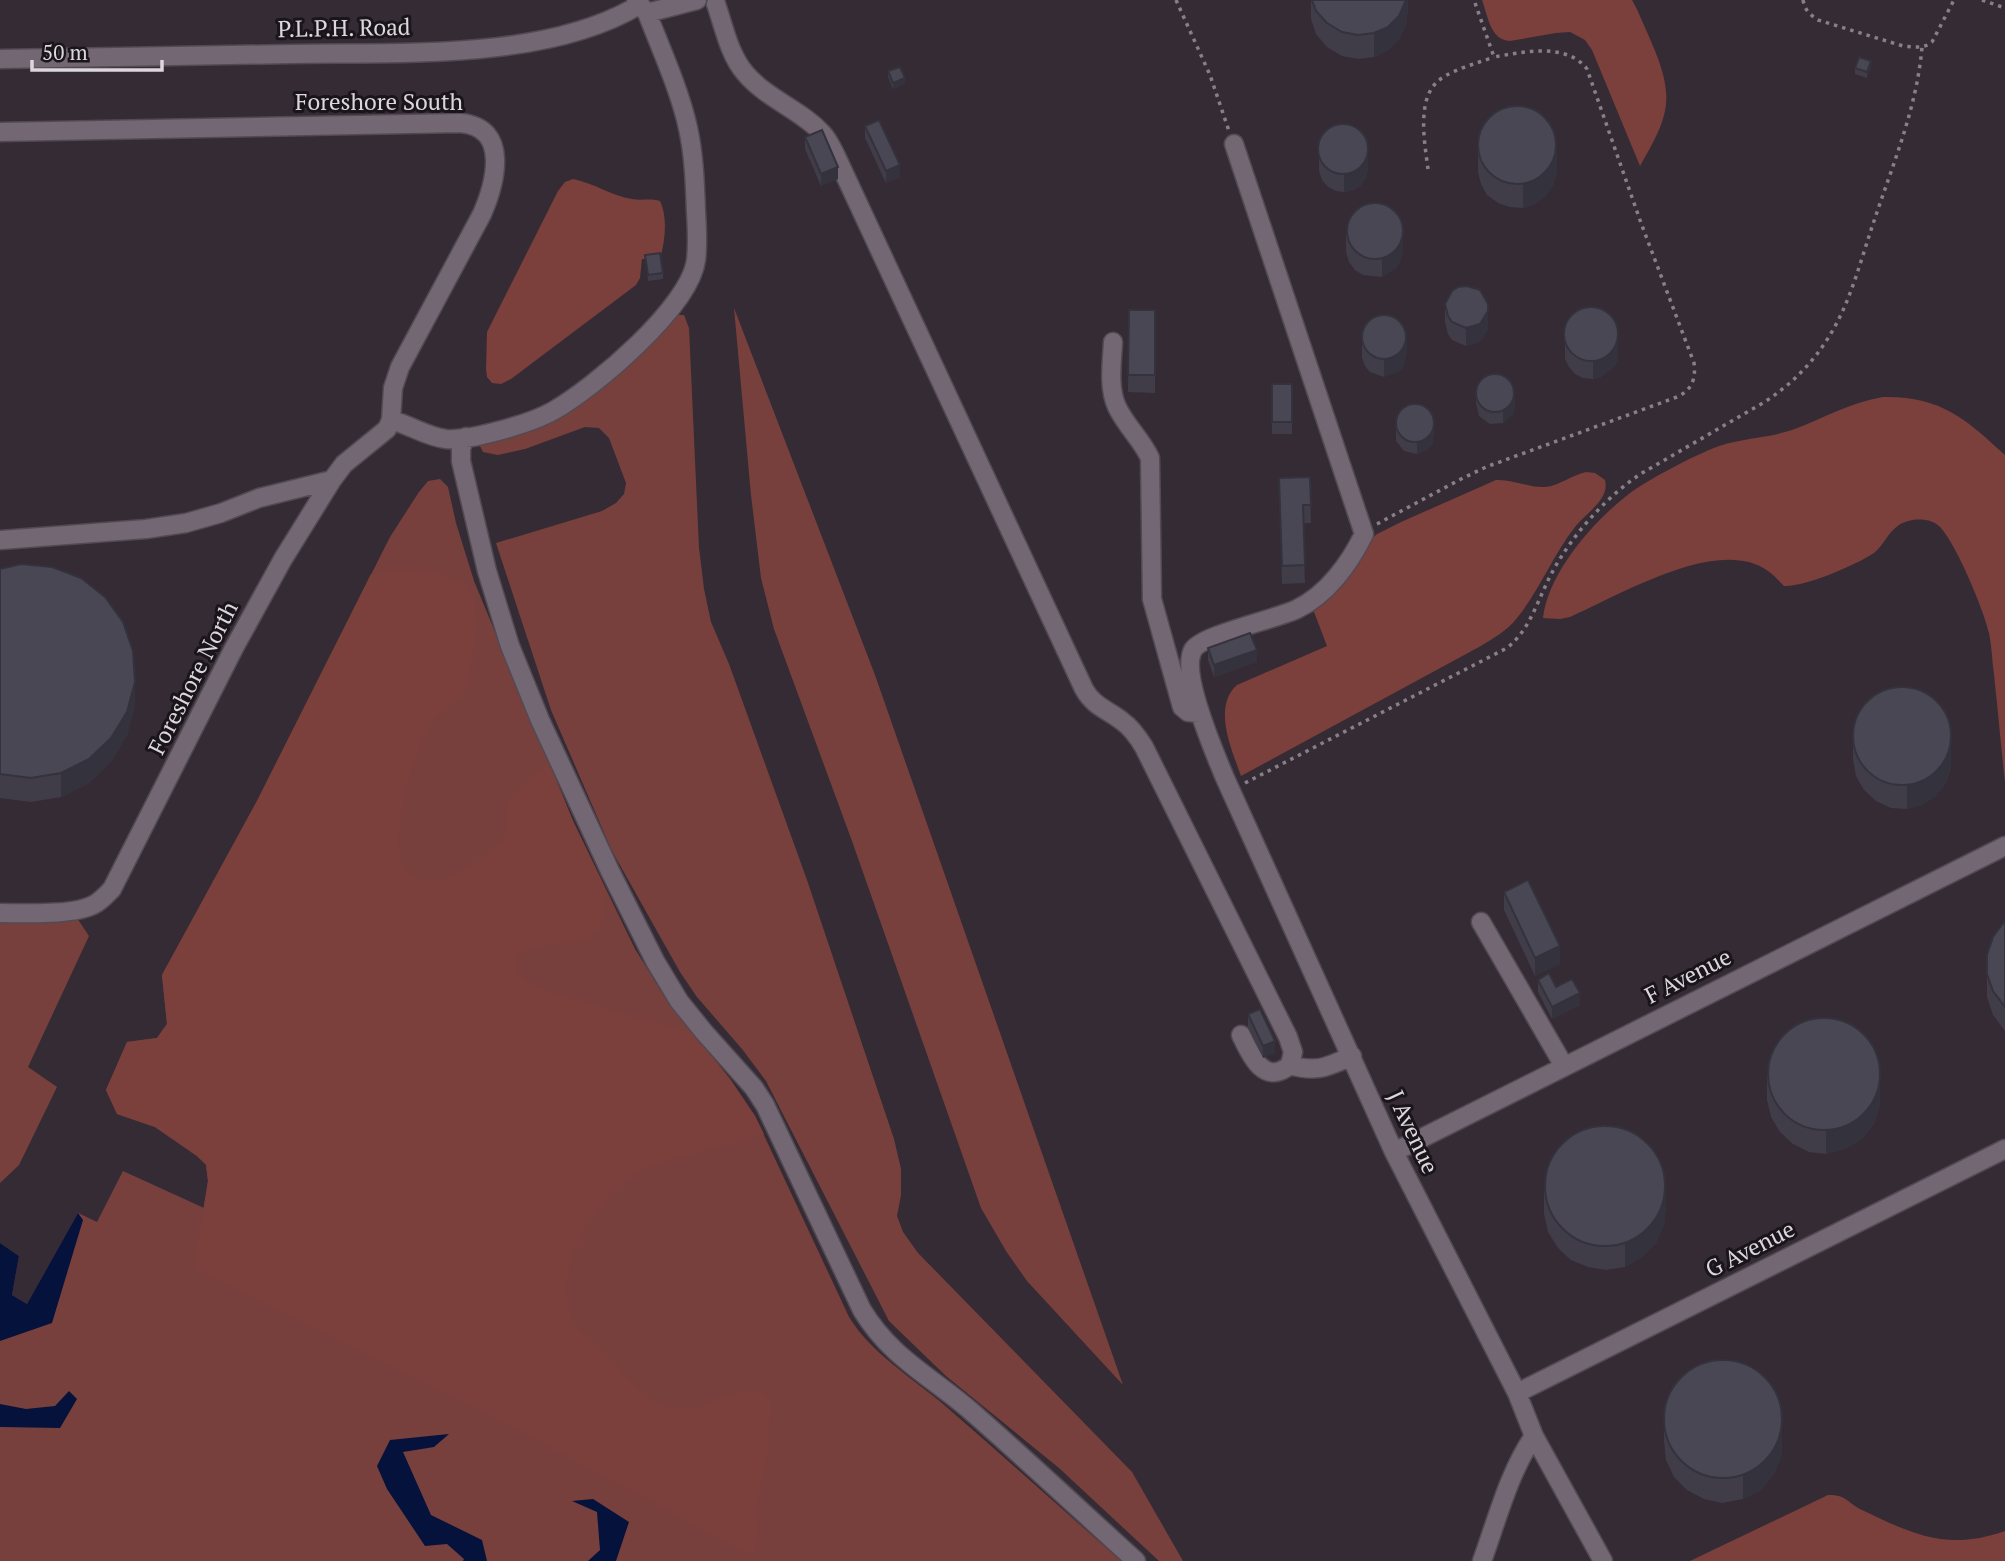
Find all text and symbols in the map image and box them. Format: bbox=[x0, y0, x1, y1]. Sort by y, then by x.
street label: P.L.P.H. Road bbox=[277, 11, 411, 44]
scale bar bbox=[32, 28, 161, 72]
text: 50 m bbox=[42, 38, 88, 66]
street label: Foreshore South bbox=[295, 86, 464, 117]
street label: Foreshore North bbox=[141, 595, 245, 760]
street label: F Avenue bbox=[1639, 941, 1736, 1010]
street label: J Avenue bbox=[1381, 1085, 1446, 1178]
street label: G Avenue bbox=[1700, 1213, 1800, 1284]

